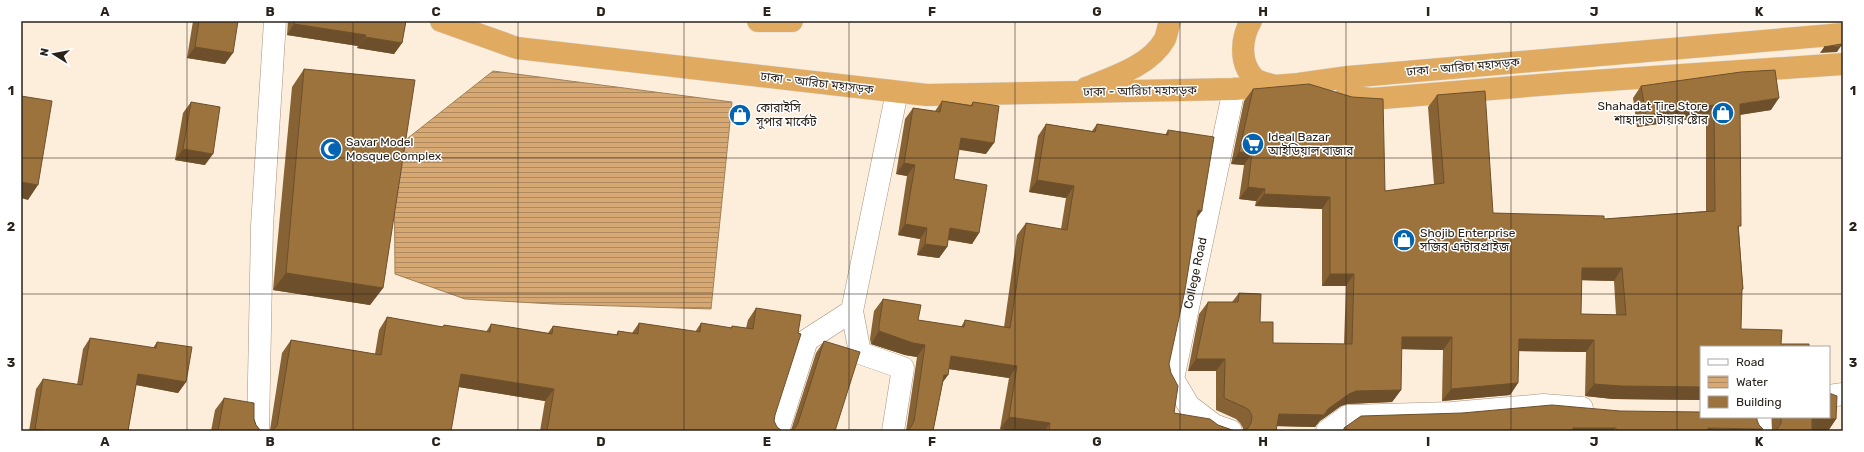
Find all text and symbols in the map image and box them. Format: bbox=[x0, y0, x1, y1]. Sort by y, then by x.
text: A bbox=[100, 4, 110, 19]
text: B bbox=[265, 4, 275, 19]
text: C bbox=[431, 4, 441, 19]
text: D bbox=[596, 4, 606, 19]
text: E bbox=[763, 4, 771, 19]
text: F bbox=[928, 4, 936, 19]
text: G bbox=[1092, 4, 1102, 19]
text: H bbox=[1258, 4, 1268, 19]
text: I bbox=[1426, 4, 1430, 19]
text: J bbox=[1590, 4, 1598, 19]
text: K bbox=[1755, 4, 1764, 19]
north arrow bbox=[34, 34, 74, 74]
text: N bbox=[38, 47, 52, 57]
street label: ঢাকা - আরিচা মহাসড়ক bbox=[1405, 54, 1521, 79]
street label: ঢাকা - আরিচা মহাসড়ক bbox=[759, 68, 875, 97]
street label: ঢাকা - আরিচা মহাসড়ক bbox=[1082, 82, 1197, 99]
text: 1 bbox=[8, 83, 14, 98]
text: 1 bbox=[1850, 83, 1856, 98]
place label: Shahadat Tire Store শাহাদাত টায়ার ষ্টোর bbox=[1598, 99, 1709, 127]
place label: কোরাইসি সুপার মার্কেট bbox=[755, 100, 817, 130]
shop icon: Shahadat Tire Store শাহাদাত টায়ার ষ্টোর bbox=[1710, 100, 1736, 126]
shop icon: কোরাইসি সুপার মার্কেট bbox=[727, 102, 753, 128]
place label: Ideal Bazar আইডিয়াল বাজার bbox=[1267, 130, 1354, 158]
supermarket icon: Ideal Bazar আইডিয়াল বাজার bbox=[1240, 131, 1266, 157]
place label: Savar Model Mosque Complex bbox=[346, 135, 442, 163]
mosque icon: Savar Model Mosque Complex bbox=[318, 136, 344, 162]
text: 2 bbox=[7, 219, 15, 234]
text: 2 bbox=[1849, 219, 1857, 234]
place label: Shojib Enterprise সজিব এন্টারপ্রাইজ bbox=[1419, 226, 1516, 254]
shop icon: Shojib Enterprise সজিব এন্টারপ্রাইজ bbox=[1391, 227, 1417, 253]
street label: College Road bbox=[1181, 236, 1210, 310]
legend bbox=[1700, 346, 1830, 418]
text: 3 bbox=[7, 355, 16, 370]
text: Road bbox=[1736, 355, 1764, 369]
text: 3 bbox=[1849, 355, 1858, 370]
text: Water bbox=[1736, 375, 1768, 389]
text: Building bbox=[1736, 395, 1782, 409]
text: A bbox=[100, 434, 110, 449]
text: B bbox=[265, 434, 275, 449]
text: C bbox=[431, 434, 441, 449]
text: D bbox=[596, 434, 606, 449]
text: E bbox=[763, 434, 771, 449]
text: F bbox=[928, 434, 936, 449]
text: G bbox=[1092, 434, 1102, 449]
text: H bbox=[1258, 434, 1268, 449]
text: I bbox=[1426, 434, 1430, 449]
text: J bbox=[1590, 434, 1598, 449]
text: K bbox=[1755, 434, 1764, 449]

